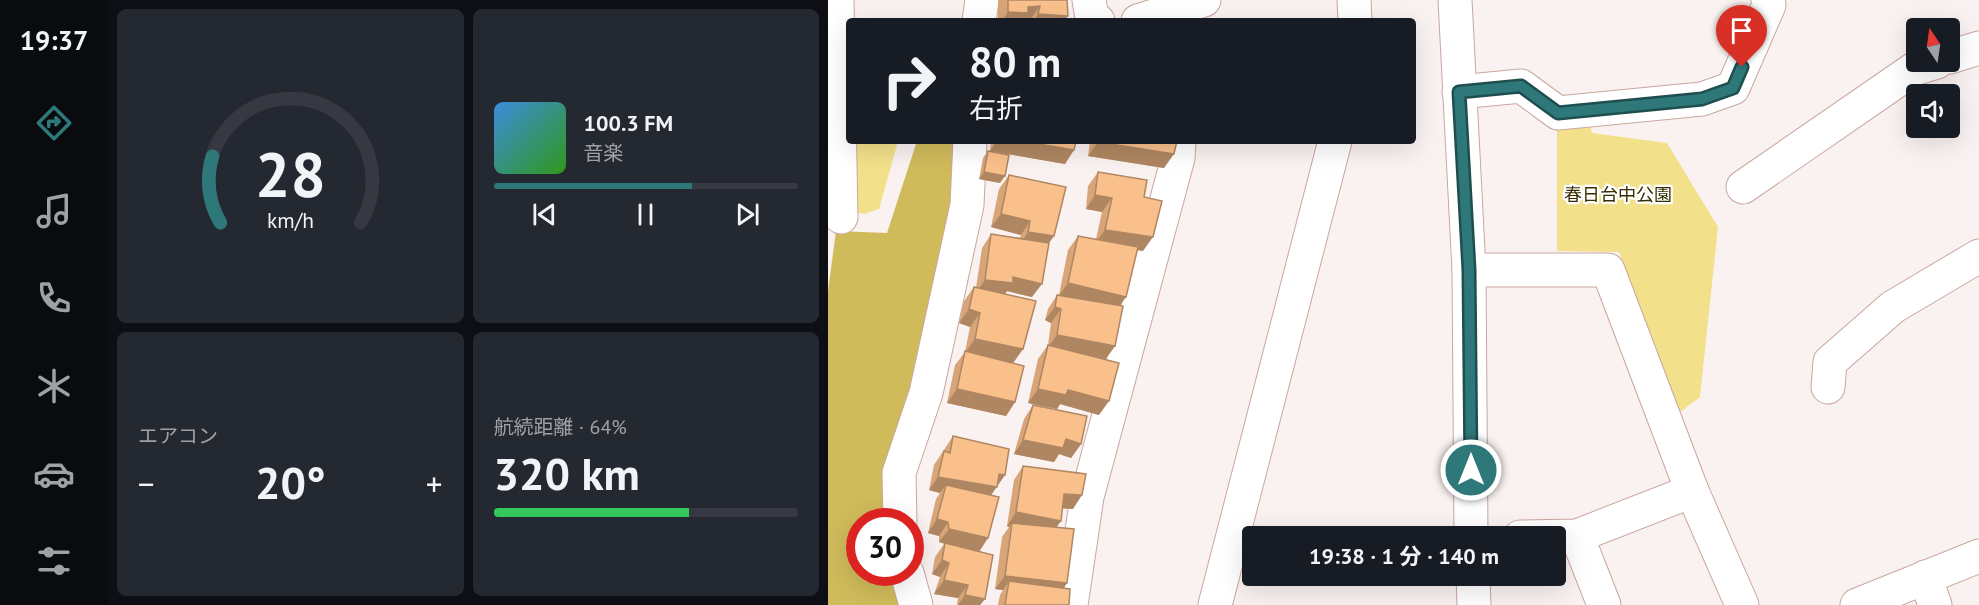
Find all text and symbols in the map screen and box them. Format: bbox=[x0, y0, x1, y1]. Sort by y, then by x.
pin bbox=[1716, 5, 1767, 67]
icon: arrive bbox=[1725, 14, 1758, 47]
north arrow bbox=[1906, 18, 1960, 72]
map controls bbox=[1906, 18, 1960, 138]
text: 19:37 bbox=[20, 23, 88, 57]
text: 80 m bbox=[969, 34, 1061, 89]
icon: right bbox=[870, 42, 948, 120]
button: sound bbox=[1906, 84, 1960, 138]
text: 右折 bbox=[969, 91, 1023, 125]
icon: directions bbox=[33, 102, 75, 144]
text: 100.3 FM bbox=[584, 109, 673, 137]
text: 28 bbox=[255, 133, 326, 214]
text: 音楽 bbox=[584, 140, 624, 166]
park label: 春日台中公園 bbox=[1564, 183, 1672, 206]
icon: music bbox=[33, 190, 75, 232]
icon: previous bbox=[528, 198, 561, 231]
icon: pause bbox=[629, 198, 662, 231]
icon: next bbox=[731, 198, 764, 231]
text: km/h bbox=[267, 207, 314, 235]
icon: phone bbox=[33, 277, 75, 319]
icon: climate bbox=[33, 365, 75, 407]
text: 航続距離 · 64% bbox=[494, 414, 627, 440]
text: エアコン bbox=[138, 423, 218, 449]
position arrow bbox=[1439, 438, 1503, 502]
text: 320 km bbox=[494, 444, 640, 502]
icon: car bbox=[33, 453, 75, 495]
text: 20° bbox=[255, 453, 326, 511]
text: − bbox=[138, 462, 155, 505]
text: + bbox=[426, 462, 442, 505]
speed limit sign: 30 bbox=[846, 508, 924, 586]
icon: filters bbox=[33, 540, 75, 582]
text: 19:38 · 1 分 · 140 m bbox=[1309, 542, 1499, 570]

